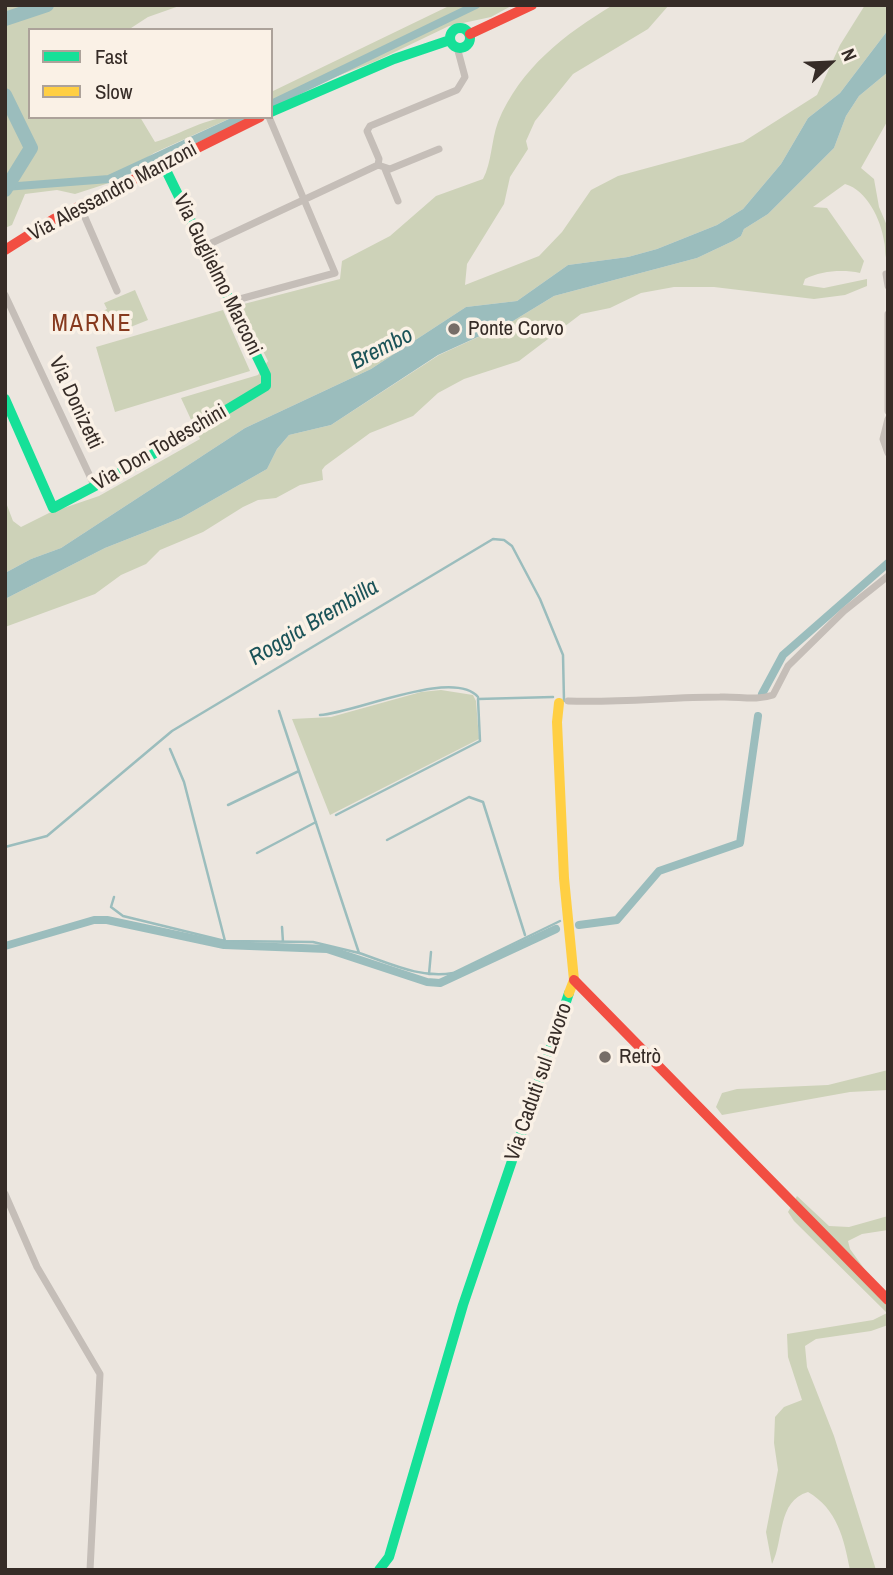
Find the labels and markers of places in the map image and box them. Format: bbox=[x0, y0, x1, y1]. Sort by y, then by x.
place label: Ponte Corvo bbox=[468, 316, 564, 342]
marker: Ponte Corvo bbox=[446, 321, 462, 337]
place label: Retrò bbox=[619, 1044, 661, 1070]
marker: Retrò bbox=[597, 1049, 613, 1065]

